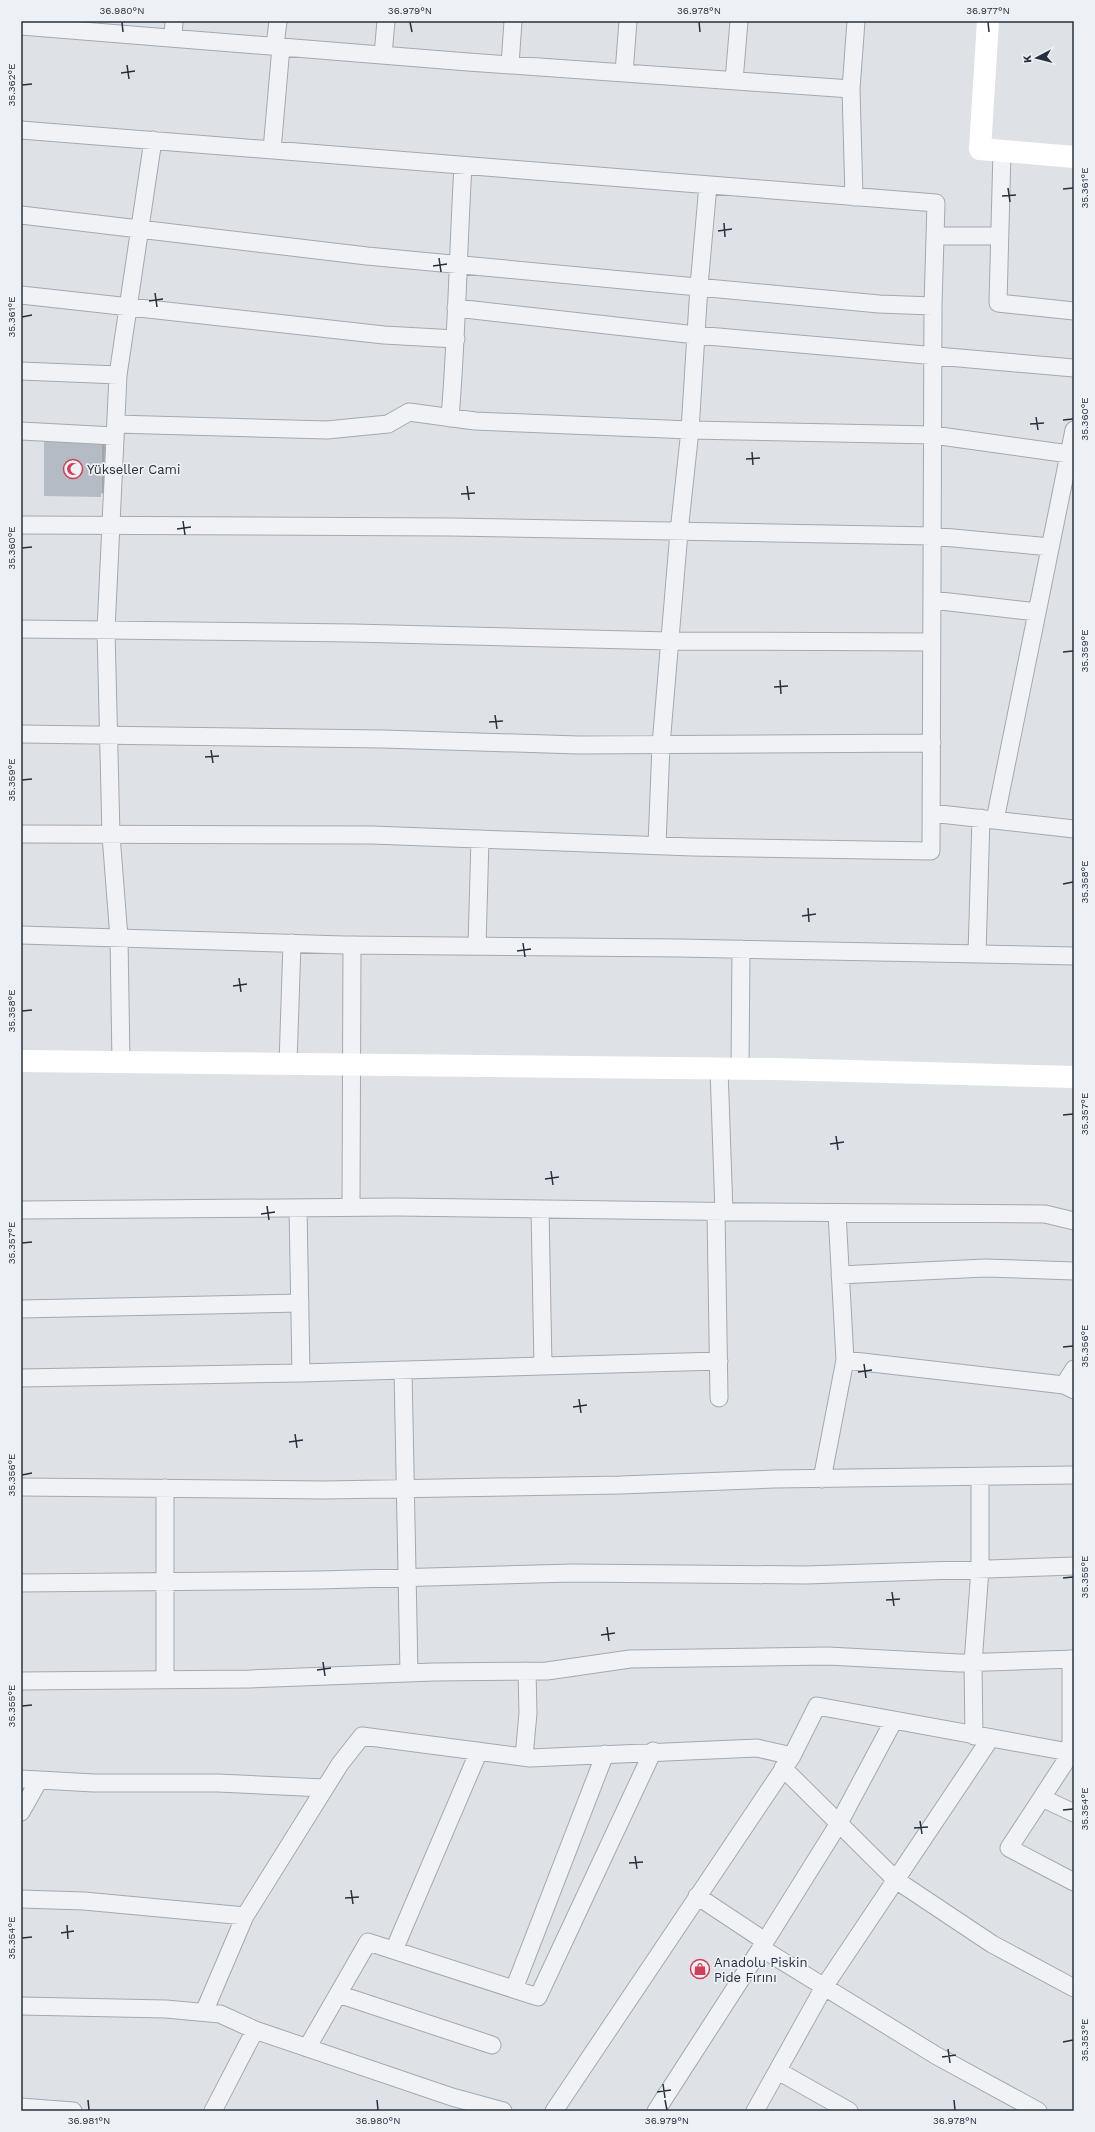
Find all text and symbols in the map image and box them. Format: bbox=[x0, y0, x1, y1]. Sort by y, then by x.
text: 36.980°N bbox=[99, 5, 145, 16]
text: 36.979°N bbox=[388, 5, 432, 16]
text: 36.978°N bbox=[677, 5, 721, 16]
text: 36.977°N bbox=[966, 5, 1010, 16]
north arrow bbox=[1017, 38, 1057, 78]
text: K bbox=[1021, 54, 1034, 64]
text: 35.362°E bbox=[6, 63, 17, 107]
text: 35.361°E bbox=[1079, 167, 1090, 209]
text: 35.361°E bbox=[6, 296, 17, 338]
text: 35.360°E bbox=[1079, 397, 1090, 441]
mosque icon: Yükseller Cami bbox=[62, 458, 84, 480]
place label: Yükseller Cami bbox=[87, 462, 180, 477]
text: 35.360°E bbox=[6, 526, 17, 570]
text: 35.359°E bbox=[1079, 629, 1090, 673]
text: 35.359°E bbox=[6, 758, 17, 802]
text: 35.358°E bbox=[1079, 860, 1090, 904]
text: 35.358°E bbox=[6, 989, 17, 1033]
text: 35.357°E bbox=[1079, 1093, 1090, 1135]
text: 35.357°E bbox=[6, 1222, 17, 1264]
text: 35.356°E bbox=[1079, 1324, 1090, 1368]
text: 35.356°E bbox=[6, 1453, 17, 1497]
text: 35.355°E bbox=[1079, 1556, 1090, 1598]
text: 35.355°E bbox=[6, 1685, 17, 1727]
text: 35.354°E bbox=[1079, 1787, 1090, 1831]
text: 35.354°E bbox=[6, 1916, 17, 1960]
place label: Anadolu Piskin Pide Fırını bbox=[714, 1955, 807, 1985]
shop icon: Anadolu Piskin Pide Fırını bbox=[689, 1958, 711, 1980]
text: 35.353°E bbox=[1079, 2019, 1090, 2061]
text: 36.981°N bbox=[68, 2115, 110, 2126]
text: 36.980°N bbox=[355, 2115, 401, 2126]
text: 36.979°N bbox=[645, 2115, 689, 2126]
text: 36.978°N bbox=[933, 2115, 977, 2126]

